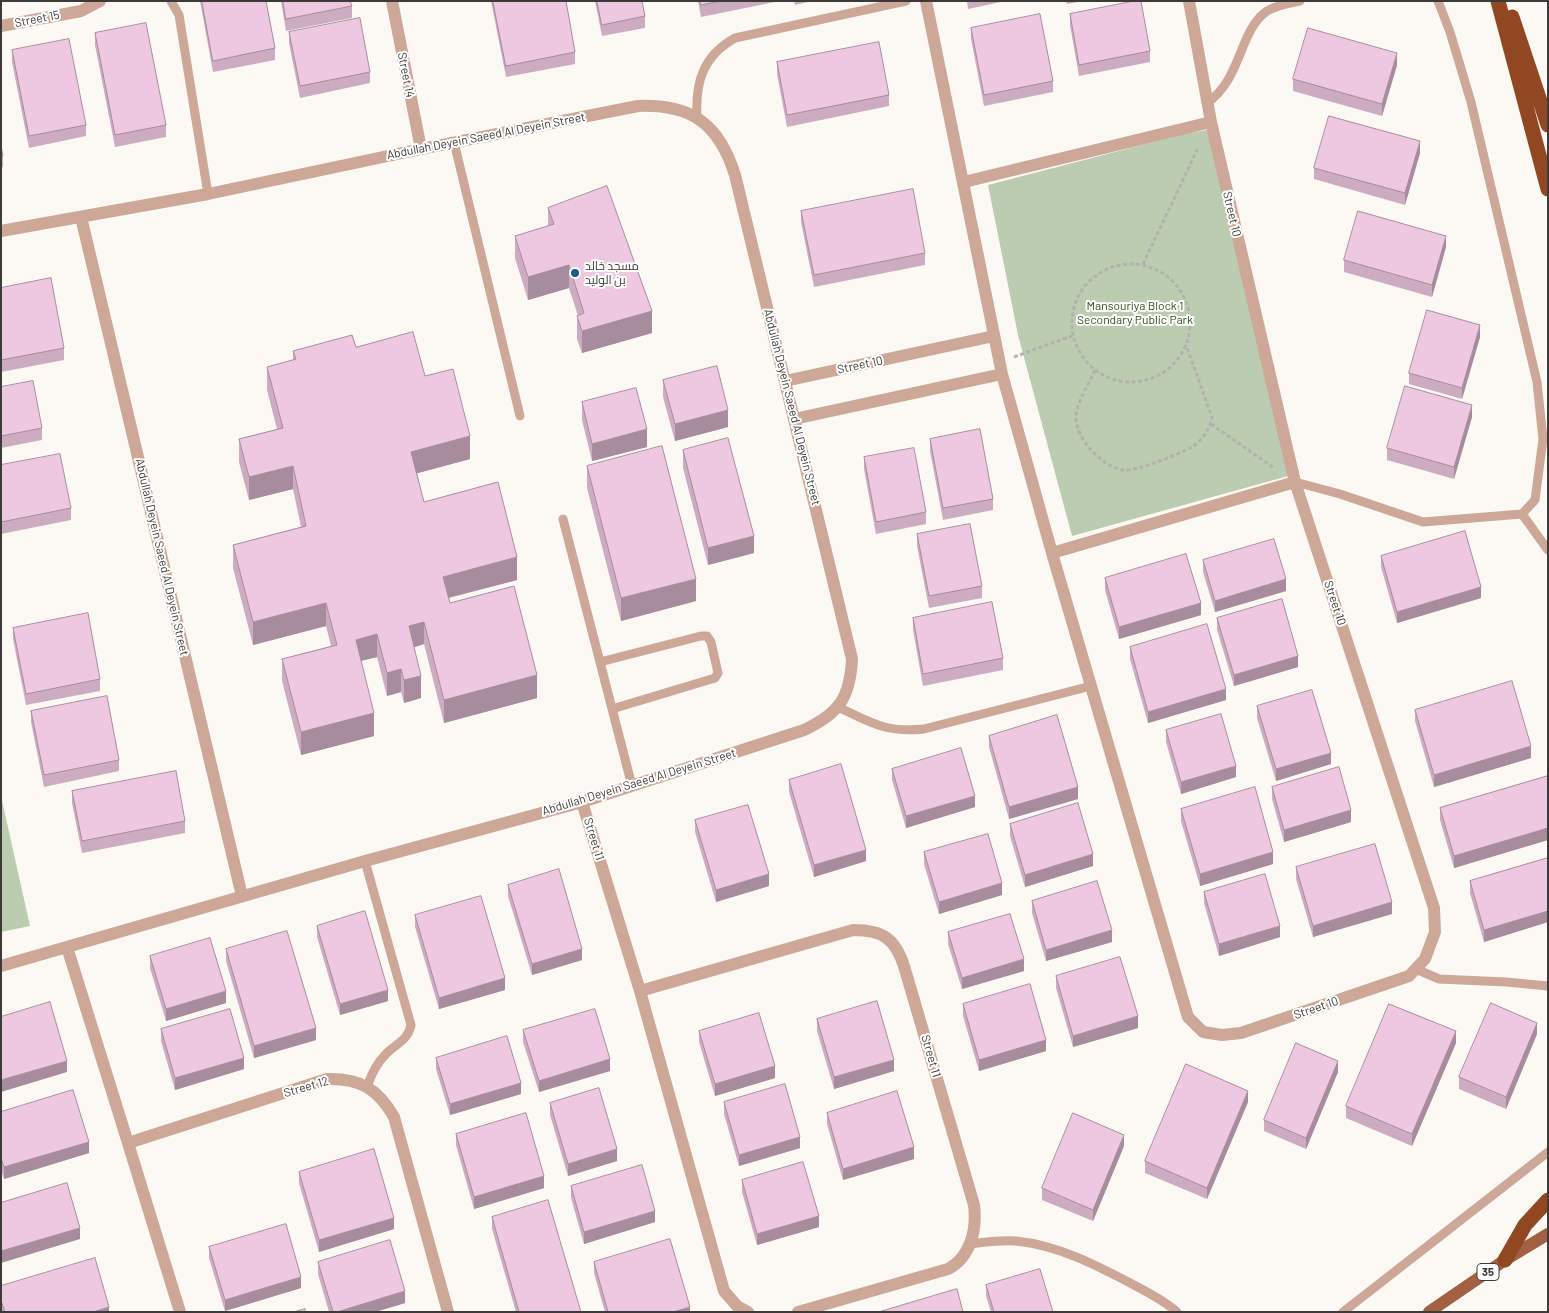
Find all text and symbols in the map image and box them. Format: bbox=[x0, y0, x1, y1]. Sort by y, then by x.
street label: Street 15 bbox=[13, 8, 61, 30]
street label: Street 14 bbox=[395, 51, 417, 99]
street label: Abdullah Deyein Saeed Al Deyein Street bbox=[386, 110, 586, 162]
street label: Street 10 bbox=[1220, 190, 1244, 238]
place label: مسجد خالد بن الوليد bbox=[585, 259, 639, 287]
marker: مسجد خالد بن الوليد bbox=[569, 267, 581, 279]
park label: Mansouriya Block 1 Secondary Public Park bbox=[1077, 299, 1193, 327]
street label: Abdullah Deyein Saeed Al Deyein Street bbox=[761, 307, 823, 507]
street label: Street 10 bbox=[836, 353, 884, 377]
street label: Abdullah Deyein Saeed Al Deyein Street bbox=[132, 457, 192, 657]
street label: Street 10 bbox=[1321, 579, 1349, 627]
street label: Abdullah Deyein Saeed Al Deyein Street bbox=[540, 746, 738, 818]
street label: Street 11 bbox=[581, 816, 607, 862]
street label: Street 10 bbox=[1292, 994, 1340, 1022]
street label: Street 11 bbox=[918, 1033, 944, 1079]
street label: Street 12 bbox=[282, 1074, 330, 1100]
road number: 35 bbox=[1477, 1264, 1499, 1280]

